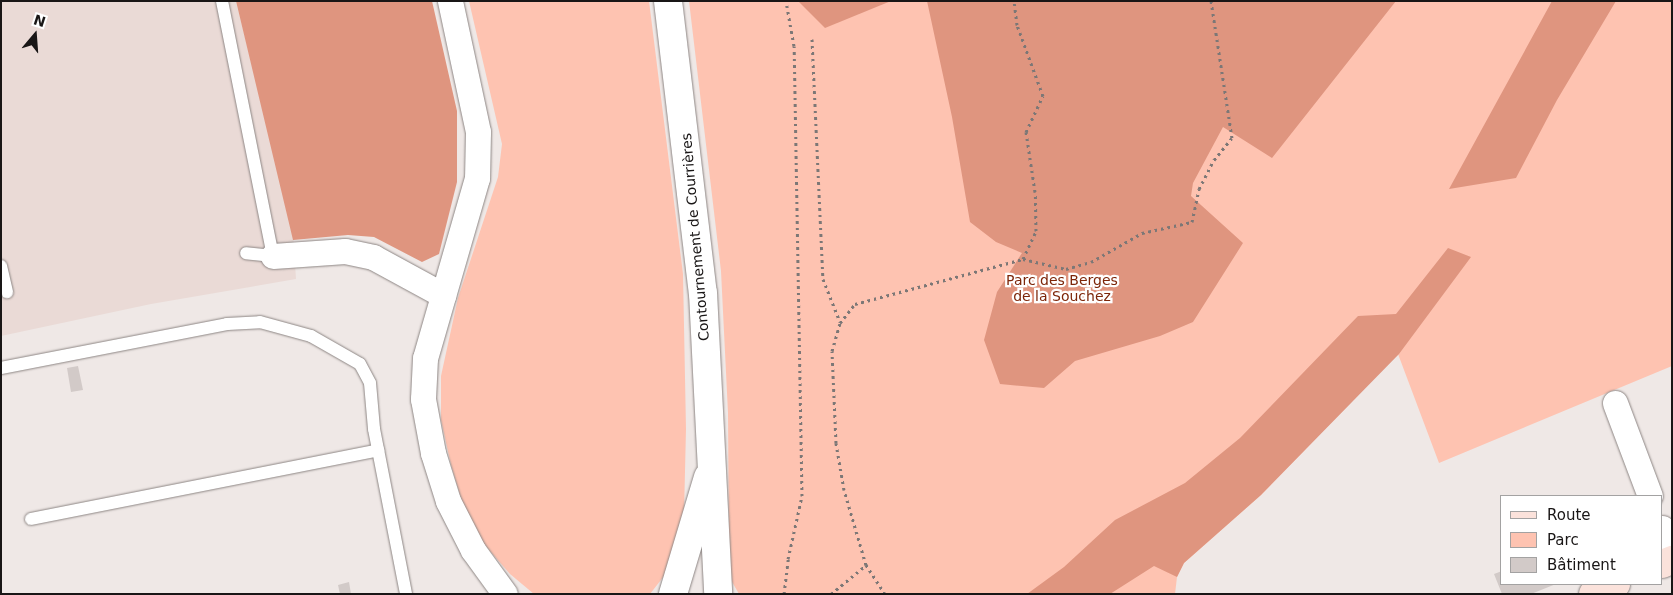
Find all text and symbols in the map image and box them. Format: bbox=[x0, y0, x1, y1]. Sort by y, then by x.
north arrow bbox=[10, 10, 60, 60]
text: N bbox=[32, 11, 48, 30]
street label: Contournement de Courrières bbox=[678, 132, 712, 342]
park label: Parc des Berges de la Souchez bbox=[1006, 272, 1118, 304]
legend bbox=[1500, 495, 1663, 585]
text: Route bbox=[1547, 506, 1591, 524]
text: Parc bbox=[1547, 531, 1579, 549]
text: Bâtiment bbox=[1547, 556, 1616, 574]

